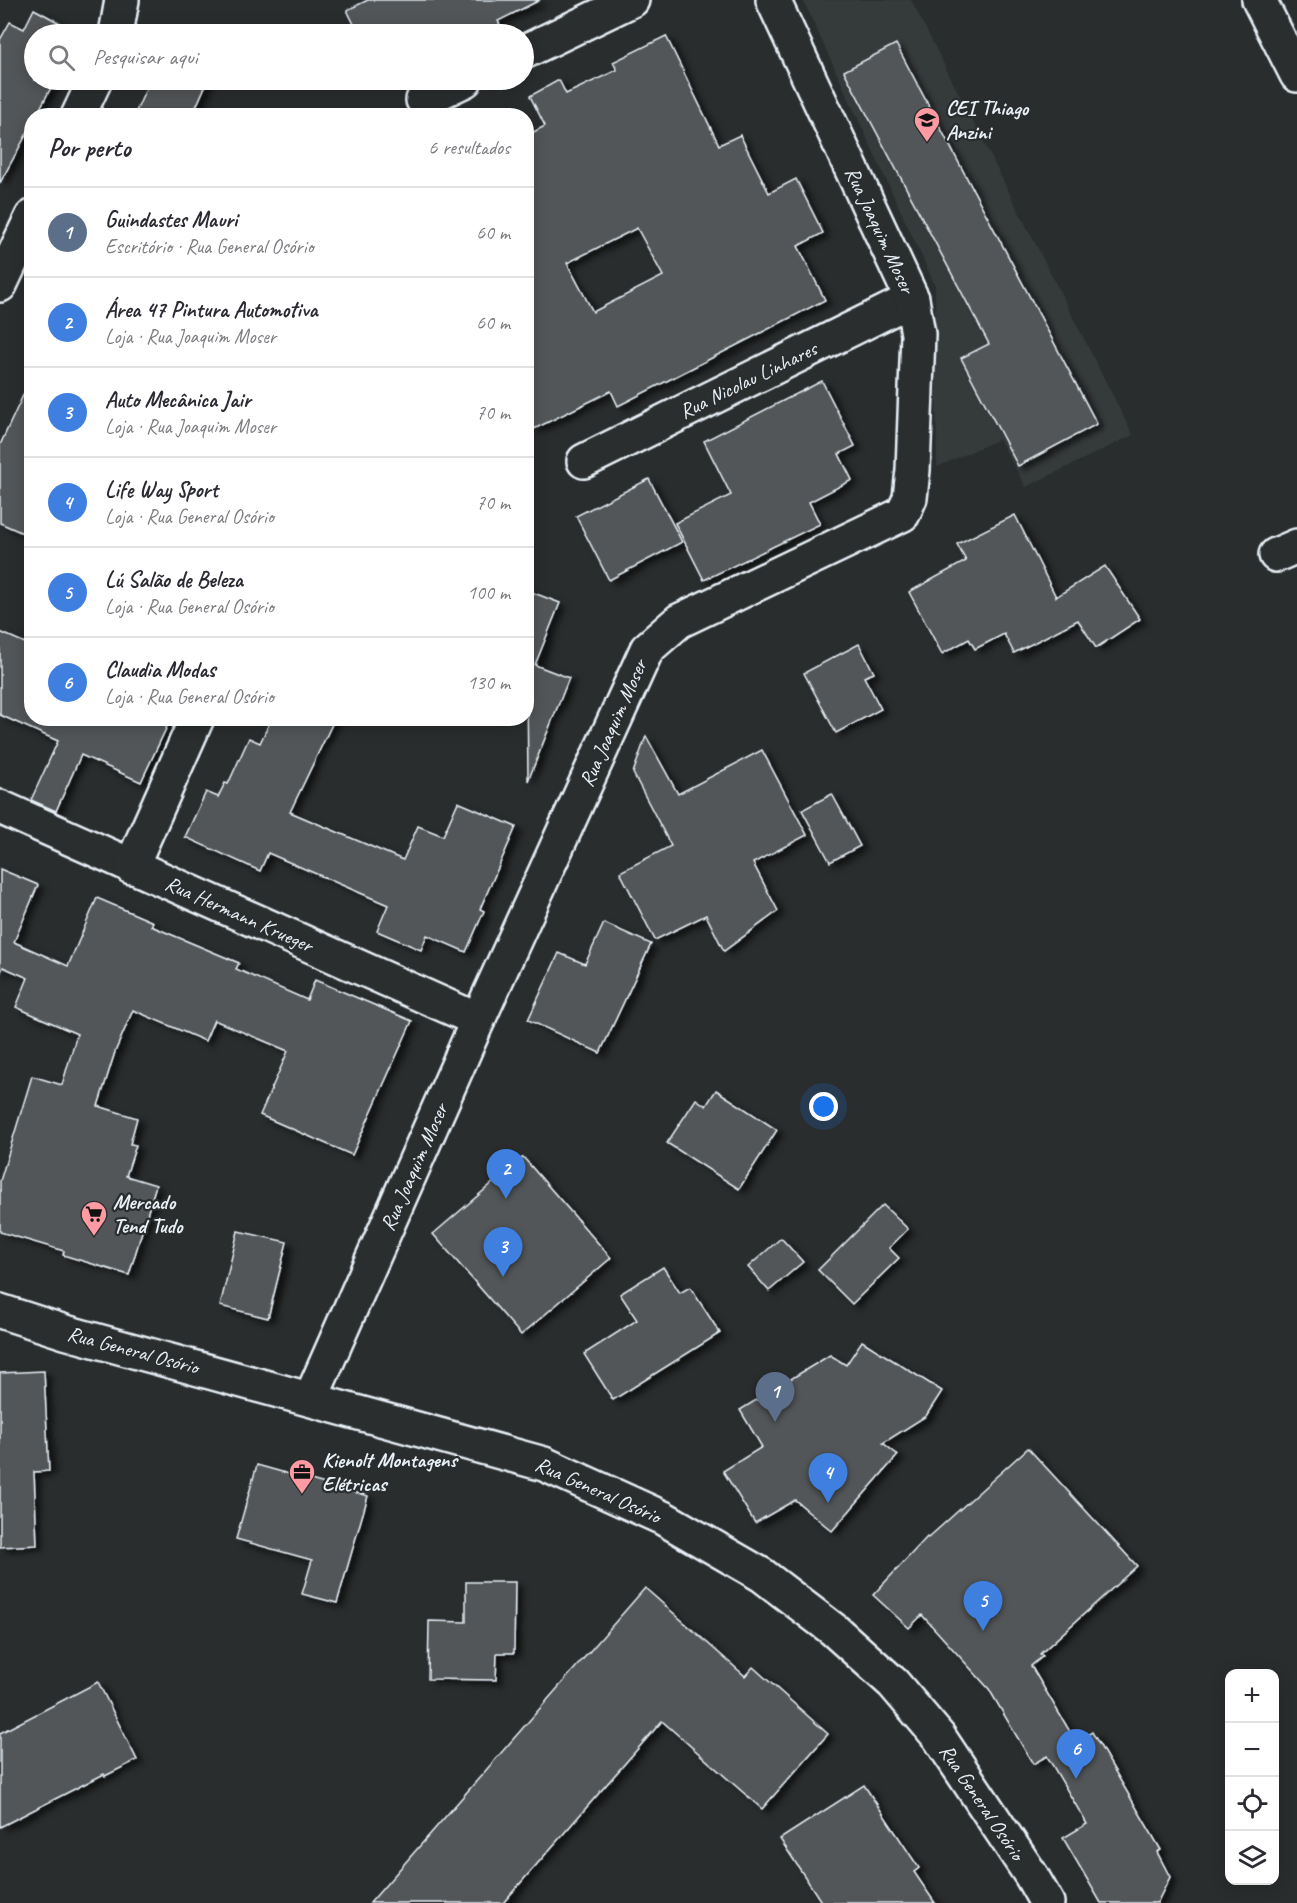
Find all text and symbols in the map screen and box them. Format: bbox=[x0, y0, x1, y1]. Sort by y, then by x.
search box bbox=[24, 24, 534, 90]
icon: search bbox=[45, 41, 78, 74]
text: Pesquisar aqui bbox=[93, 43, 198, 71]
place label: CEI Thiago Anzini bbox=[946, 95, 1030, 145]
school or university icon: CEI Thiago Anzini bbox=[912, 105, 942, 143]
text: Por perto bbox=[48, 131, 130, 164]
text: 6 resultados bbox=[428, 135, 510, 160]
street label: Rua Joaquim Moser bbox=[839, 163, 922, 300]
text: Guindastes Mauri bbox=[105, 206, 237, 234]
text: 1 bbox=[63, 220, 72, 245]
text: 60 m bbox=[476, 220, 510, 245]
text: Escritório · Rua General Osório bbox=[105, 234, 313, 259]
text: Área 47 Pintura Automotiva bbox=[105, 296, 317, 324]
text: 2 bbox=[63, 310, 72, 335]
text: 60 m bbox=[476, 310, 510, 335]
text: Loja · Rua Joaquim Moser bbox=[105, 324, 276, 349]
street label: Rua Nicolau Linhares bbox=[675, 335, 823, 424]
text: Auto Mecânica Jair bbox=[105, 386, 251, 414]
text: 3 bbox=[63, 400, 72, 425]
text: 70 m bbox=[476, 400, 510, 425]
text: Loja · Rua Joaquim Moser bbox=[105, 414, 276, 439]
text: Life Way Sport bbox=[105, 476, 218, 504]
text: 4 bbox=[63, 490, 72, 515]
text: 70 m bbox=[476, 490, 510, 515]
text: Loja · Rua General Osório bbox=[105, 504, 274, 529]
text: Lú Salão de Beleza bbox=[105, 566, 243, 594]
text: 5 bbox=[63, 580, 72, 605]
text: 100 m bbox=[467, 580, 510, 605]
text: Loja · Rua General Osório bbox=[105, 594, 274, 619]
street label: Rua Joaquim Moser bbox=[573, 653, 654, 791]
text: Claudia Modas bbox=[105, 656, 216, 684]
text: 6 bbox=[63, 670, 72, 695]
text: 130 m bbox=[467, 670, 510, 695]
text: Loja · Rua General Osório bbox=[105, 684, 274, 709]
street label: Rua Hermann Krueger bbox=[161, 870, 319, 959]
your location bbox=[809, 1092, 838, 1121]
street label: Rua Joaquim Moser bbox=[374, 1097, 455, 1235]
pin: 2 bbox=[486, 1150, 526, 1199]
place label: Mercado Tend Tudo bbox=[113, 1189, 184, 1239]
supermarket icon: Mercado Tend Tudo bbox=[79, 1199, 109, 1237]
pin: 3 bbox=[484, 1228, 522, 1277]
street label: Rua General Osório bbox=[65, 1320, 204, 1381]
pin: 1 bbox=[756, 1372, 794, 1422]
place label: Kienolt Montagens Elétricas bbox=[322, 1447, 459, 1497]
street label: Rua General Osório bbox=[531, 1451, 667, 1530]
pin: 4 bbox=[808, 1454, 848, 1503]
office icon: Kienolt Montagens Elétricas bbox=[287, 1457, 317, 1495]
pin: 5 bbox=[964, 1582, 1002, 1631]
map controls bbox=[1225, 1669, 1279, 1885]
button: + bbox=[1225, 1669, 1279, 1723]
button: − bbox=[1225, 1723, 1279, 1777]
pin: 6 bbox=[1056, 1730, 1096, 1779]
street label: Rua General Osório bbox=[934, 1739, 1032, 1867]
button: locate bbox=[1225, 1777, 1279, 1831]
button: layers bbox=[1225, 1831, 1279, 1885]

